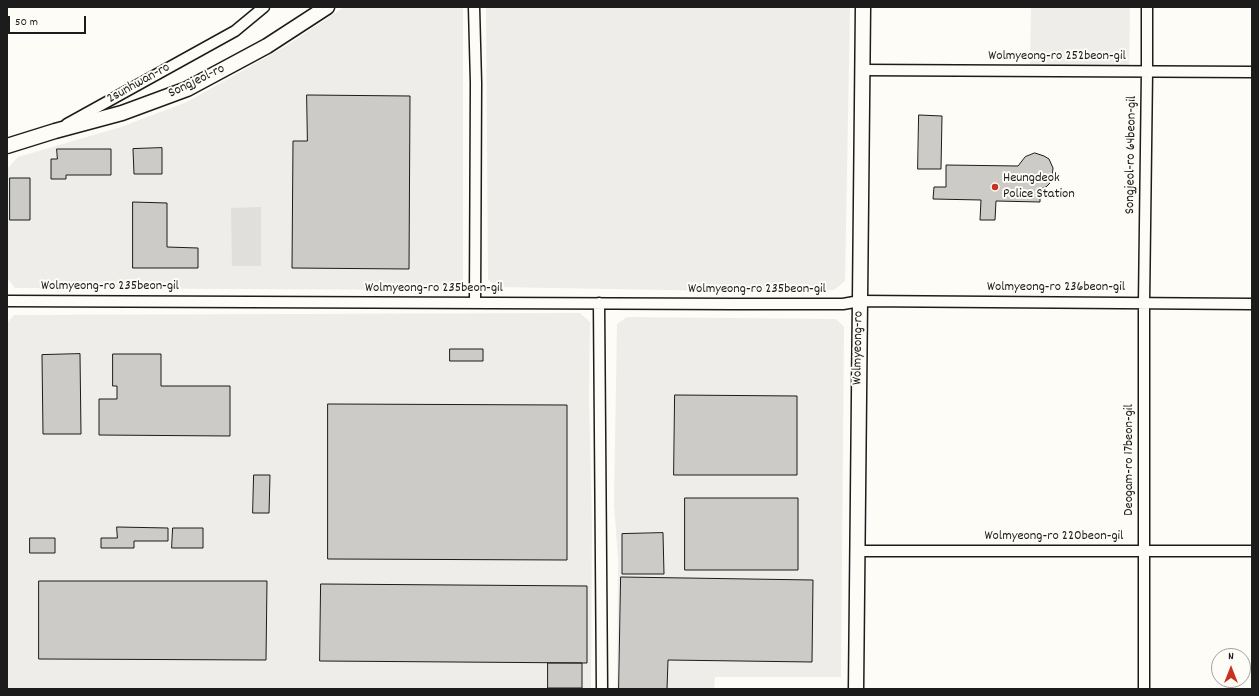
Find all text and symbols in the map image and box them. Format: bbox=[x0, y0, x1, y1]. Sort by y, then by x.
scale bar bbox=[10, 8, 88, 34]
text: 50 m bbox=[15, 14, 38, 31]
street label: Wolmyeong-ro 252beon-gil bbox=[988, 49, 1126, 65]
street label: 2sunhwan-ro bbox=[105, 60, 173, 108]
street label: Songjeol-ro bbox=[166, 61, 228, 103]
street label: Songjeol-ro 64beon-gil bbox=[1123, 96, 1141, 214]
place label: Heungdeok Police Station bbox=[1003, 171, 1075, 204]
marker: Heungdeok Police Station bbox=[990, 182, 1000, 192]
street label: Wolmyeong-ro 235beon-gil bbox=[41, 279, 179, 295]
street label: Wolmyeong-ro 236beon-gil bbox=[987, 280, 1125, 296]
street label: Wolmyeong-ro 235beon-gil bbox=[365, 281, 503, 297]
street label: Wolmyeong-ro 235beon-gil bbox=[688, 282, 826, 298]
street label: Wolmyeong-ro bbox=[850, 311, 868, 385]
street label: Deogam-ro 17beon-gil bbox=[1122, 404, 1138, 516]
street label: Wolmyeong-ro 220beon-gil bbox=[985, 529, 1123, 545]
north arrow bbox=[1211, 648, 1251, 688]
text: N bbox=[1228, 649, 1234, 665]

